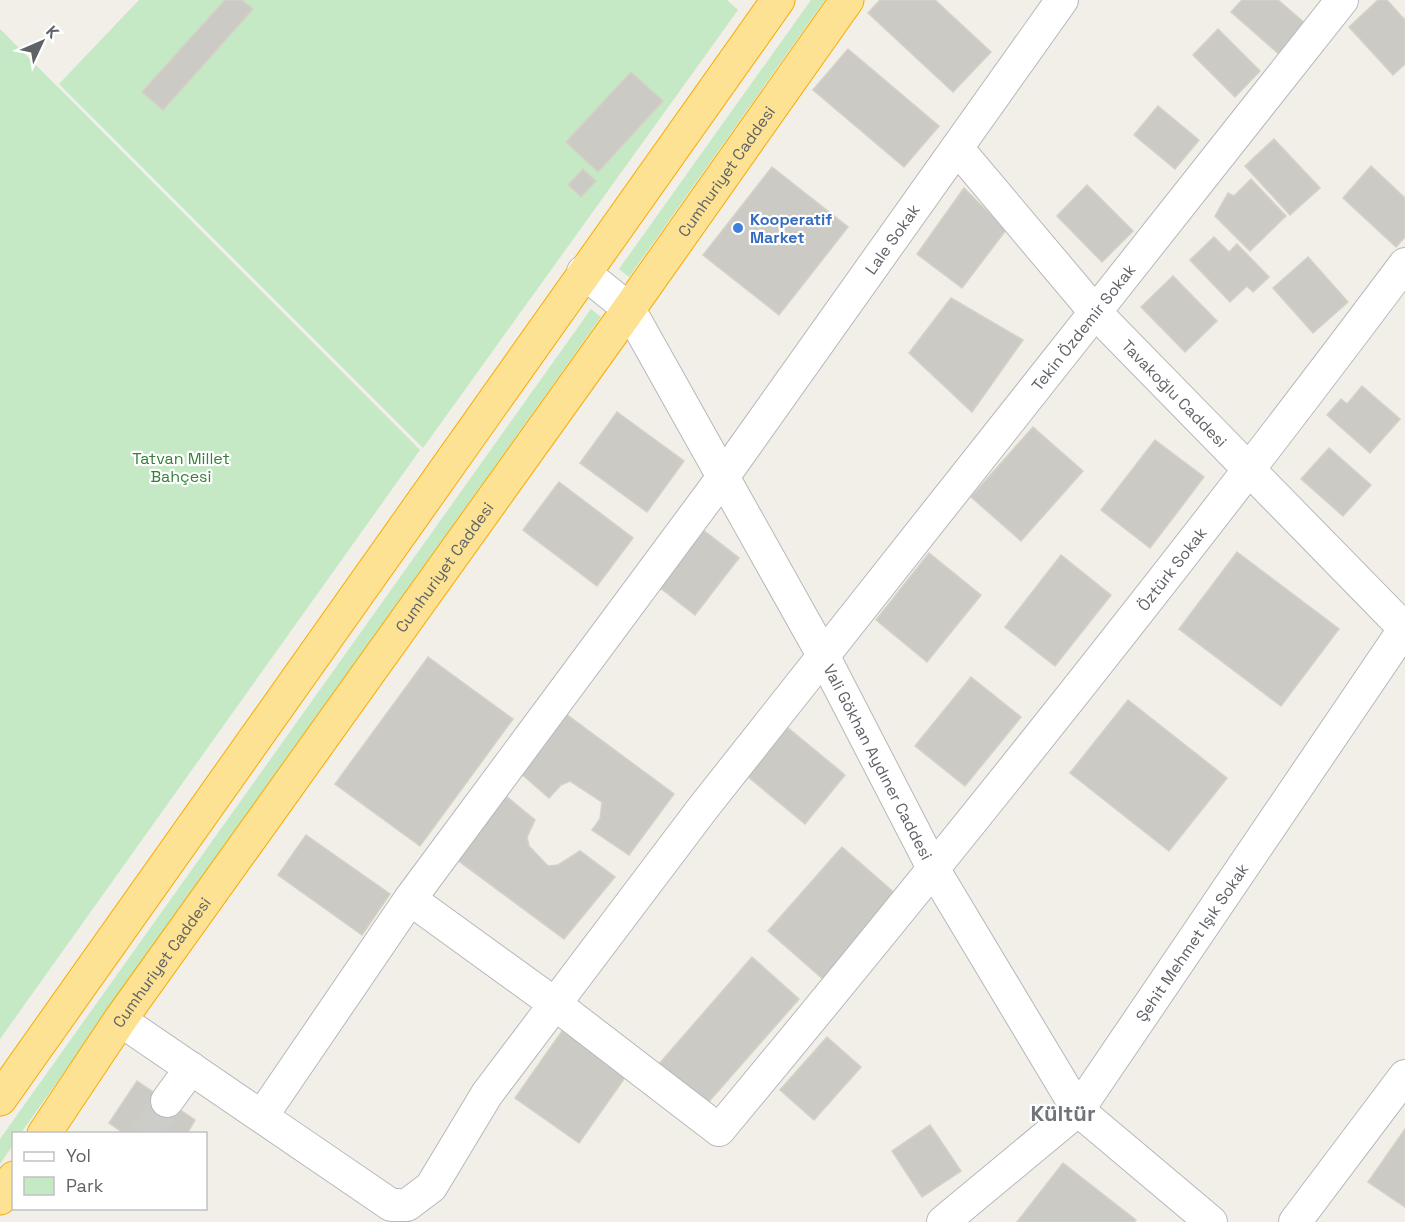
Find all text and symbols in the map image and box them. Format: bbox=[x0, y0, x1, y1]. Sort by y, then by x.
north arrow bbox=[12, 12, 72, 72]
text: K bbox=[41, 21, 63, 43]
street label: Cumhuriyet Caddesi bbox=[673, 102, 780, 241]
street label: Lale Sokak bbox=[860, 199, 924, 278]
place label: Kooperatif Market bbox=[750, 209, 832, 248]
marker: Kooperatif Market bbox=[731, 221, 745, 235]
street label: Tekin Özdemir Sokak bbox=[1027, 259, 1140, 395]
street label: Tavakoğlu Caddesi bbox=[1117, 335, 1232, 451]
park label: Tatvan Millet Bahçesi bbox=[132, 448, 230, 487]
street label: Cumhuriyet Caddesi bbox=[390, 498, 498, 636]
street label: Öztürk Sokak bbox=[1132, 522, 1211, 615]
street label: Vali Gökhan Aydıner Caddesi bbox=[819, 660, 937, 863]
street label: Şehit Mehmet Işık Sokak bbox=[1131, 859, 1253, 1026]
street label: Cumhuriyet Caddesi bbox=[108, 893, 215, 1031]
district label: Kültür bbox=[1030, 1099, 1096, 1127]
legend bbox=[12, 1132, 207, 1210]
text: Yol bbox=[66, 1144, 91, 1167]
text: Park bbox=[66, 1174, 104, 1197]

